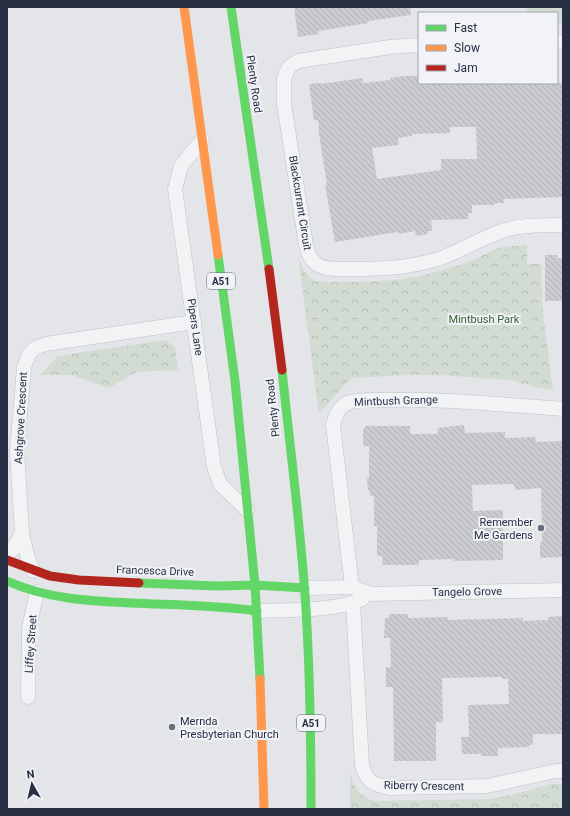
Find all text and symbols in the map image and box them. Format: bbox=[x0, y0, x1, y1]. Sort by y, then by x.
legend bbox=[418, 12, 558, 84]
text: Fast bbox=[454, 21, 477, 35]
text: Slow bbox=[454, 41, 480, 55]
street label: Plenty Road bbox=[244, 54, 264, 114]
text: Jam bbox=[454, 61, 478, 75]
street label: Blackcurrant Circuit bbox=[286, 155, 314, 252]
road number: A51 bbox=[207, 273, 235, 289]
street label: Pipers Lane bbox=[185, 298, 205, 357]
park label: Mintbush Park bbox=[449, 313, 520, 326]
street label: Ashgrove Crescent bbox=[12, 371, 30, 464]
street label: Plenty Road bbox=[263, 378, 283, 438]
street label: Mintbush Grange bbox=[354, 393, 438, 409]
place label: Remember Me Gardens bbox=[474, 516, 533, 542]
marker: Remember Me Gardens bbox=[536, 523, 546, 533]
street label: Francesca Drive bbox=[116, 563, 194, 579]
street label: Tangelo Grove bbox=[432, 585, 502, 599]
street label: Liffey Street bbox=[22, 614, 40, 674]
place label: Mernda Presbyterian Church bbox=[180, 715, 279, 741]
road number: A51 bbox=[297, 715, 325, 731]
marker: Mernda Presbyterian Church bbox=[167, 722, 177, 732]
north arrow bbox=[12, 764, 52, 804]
text: N bbox=[26, 768, 36, 782]
street label: Riberry Crescent bbox=[384, 779, 465, 793]

